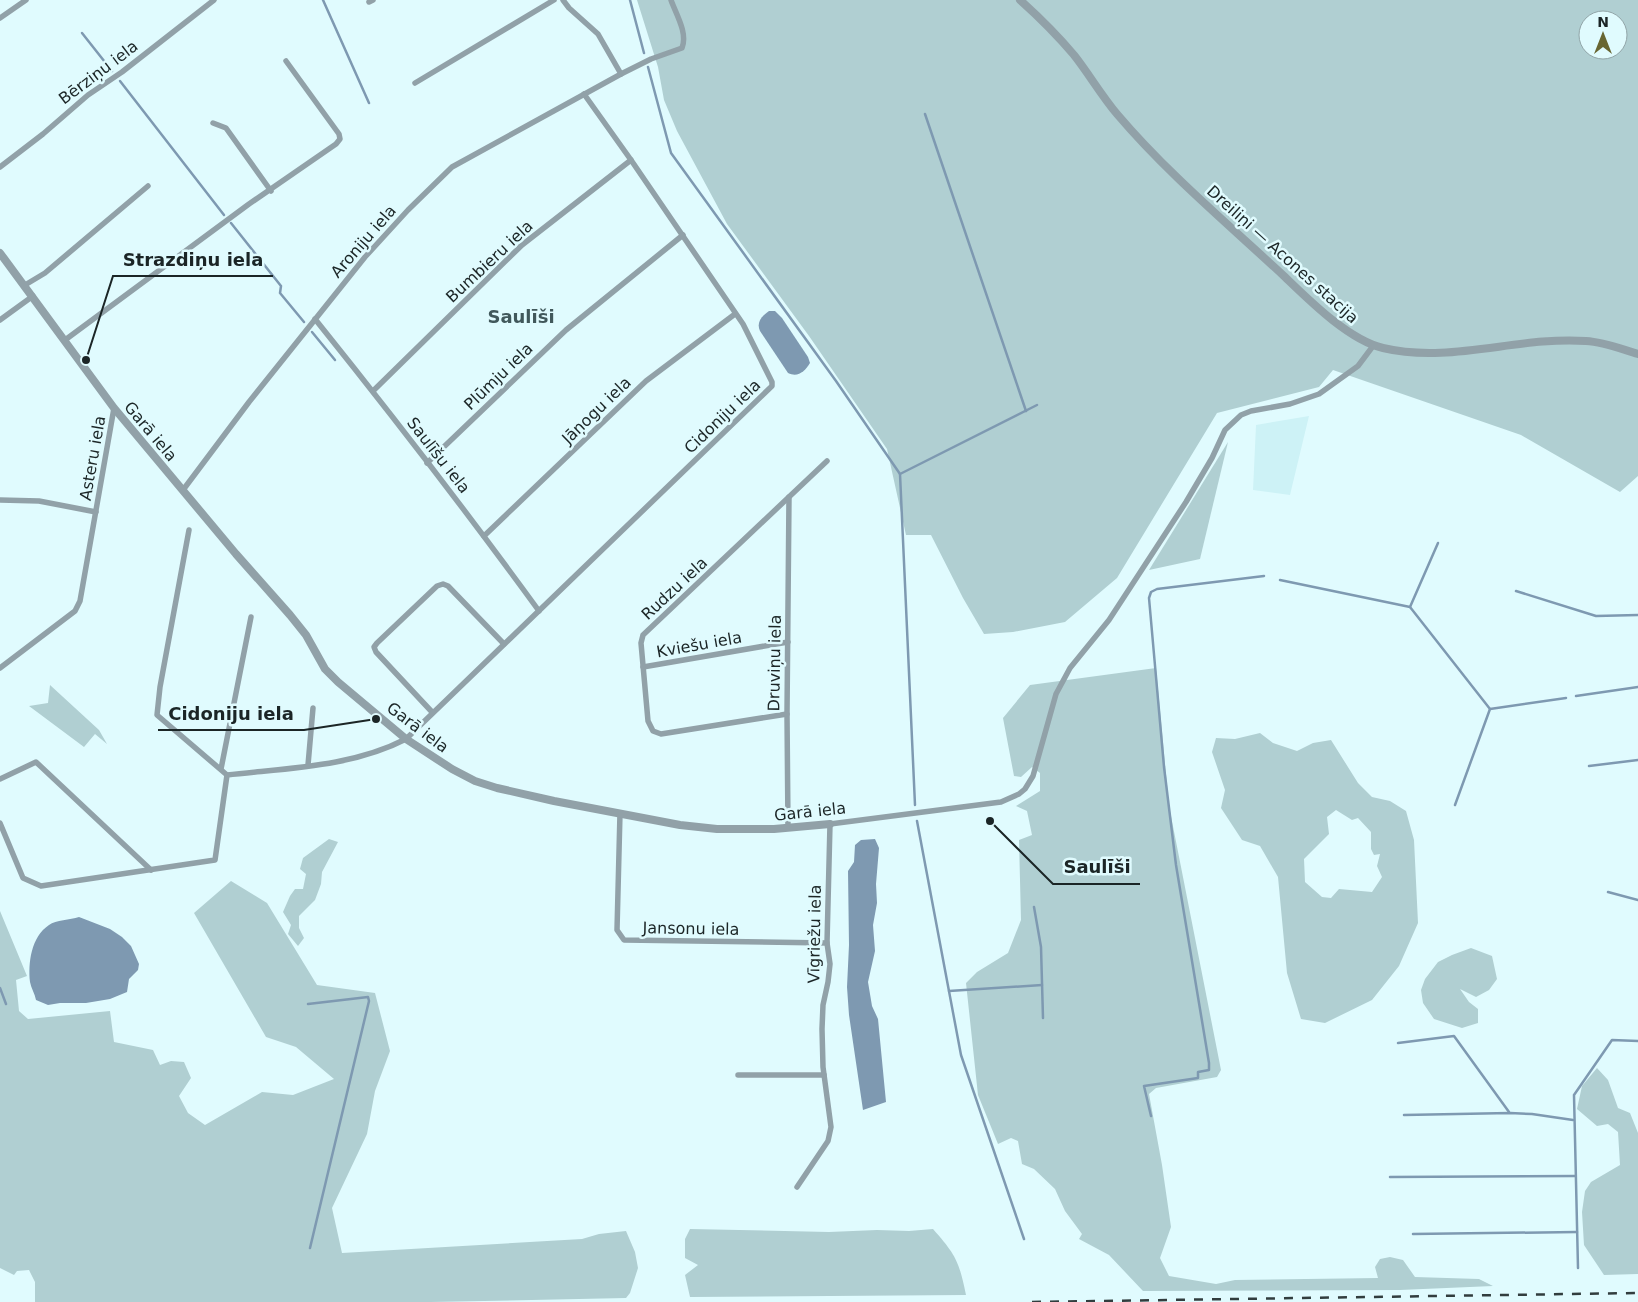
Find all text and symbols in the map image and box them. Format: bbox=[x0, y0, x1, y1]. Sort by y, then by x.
north arrow bbox=[1578, 10, 1628, 60]
text: N bbox=[1597, 14, 1609, 30]
street label: Bērziņu iela bbox=[55, 36, 142, 108]
street label: Dreiliņi — Acones stacija bbox=[1203, 181, 1362, 327]
street label: Aroniju iela bbox=[327, 201, 400, 281]
street label: Bumbieru iela bbox=[442, 216, 537, 306]
callout: Strazdiņu iela bbox=[113, 243, 273, 276]
text: Strazdiņu iela bbox=[123, 249, 263, 270]
district label: Saulīši bbox=[487, 306, 555, 327]
street label: Plūmju iela bbox=[460, 339, 537, 414]
street label: Jāņogu iela bbox=[557, 373, 635, 449]
street label: Cidoniju iela bbox=[680, 375, 764, 457]
street label: Garā iela bbox=[120, 398, 181, 465]
street label: Asteru iela bbox=[76, 414, 109, 502]
street label: Saulīšu iela bbox=[403, 414, 474, 497]
street label: Rudzu iela bbox=[638, 553, 711, 624]
street label: Druviņu iela bbox=[764, 614, 785, 712]
street label: Kviešu iela bbox=[655, 628, 743, 661]
callout: Cidoniju iela bbox=[158, 697, 304, 730]
street label: Garā iela bbox=[383, 698, 452, 757]
text: Cidoniju iela bbox=[168, 703, 294, 724]
street label: Garā iela bbox=[773, 798, 847, 825]
callout: Saulīši bbox=[1053, 851, 1140, 884]
text: Saulīši bbox=[1063, 856, 1131, 877]
street label: Vīgriežu iela bbox=[804, 885, 825, 983]
street label: Jansonu iela bbox=[641, 918, 740, 939]

